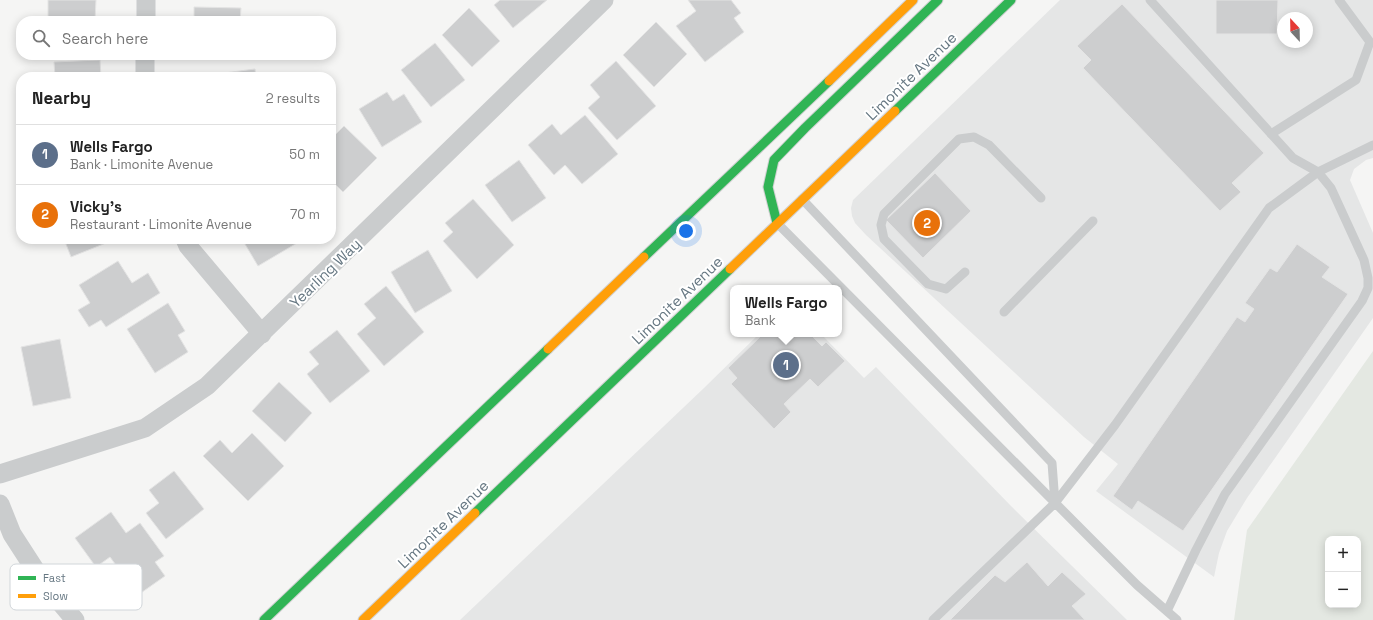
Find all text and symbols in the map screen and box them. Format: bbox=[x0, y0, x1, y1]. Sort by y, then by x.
north arrow bbox=[1277, 12, 1313, 48]
search box bbox=[16, 16, 336, 60]
icon: search bbox=[30, 27, 52, 49]
street label: Limonite Avenue bbox=[862, 28, 961, 124]
text: Search here bbox=[62, 29, 148, 48]
text: Nearby bbox=[32, 87, 91, 109]
text: 2 results bbox=[266, 90, 320, 107]
text: Wells Fargo bbox=[70, 137, 153, 156]
text: 1 bbox=[42, 146, 48, 163]
text: 50 m bbox=[289, 146, 320, 163]
text: Bank · Limonite Avenue bbox=[70, 156, 213, 173]
text: Vicky's bbox=[70, 197, 122, 216]
text: 2 bbox=[41, 206, 49, 223]
text: 70 m bbox=[290, 206, 320, 223]
pin: 2 bbox=[914, 208, 940, 238]
text: Restaurant · Limonite Avenue bbox=[70, 216, 252, 233]
your location bbox=[676, 221, 696, 241]
street label: Yearling Way bbox=[285, 234, 365, 312]
street label: Limonite Avenue bbox=[628, 252, 727, 348]
popup bbox=[730, 285, 842, 337]
text: Wells Fargo bbox=[745, 293, 827, 312]
text: Bank bbox=[745, 312, 776, 329]
pin: 1 bbox=[773, 350, 799, 380]
street label: Limonite Avenue bbox=[394, 476, 493, 572]
map controls bbox=[1325, 536, 1361, 608]
button: + bbox=[1325, 536, 1361, 572]
legend bbox=[10, 564, 142, 610]
text: Fast bbox=[43, 571, 66, 585]
button: − bbox=[1325, 572, 1361, 608]
text: Slow bbox=[43, 589, 68, 603]

